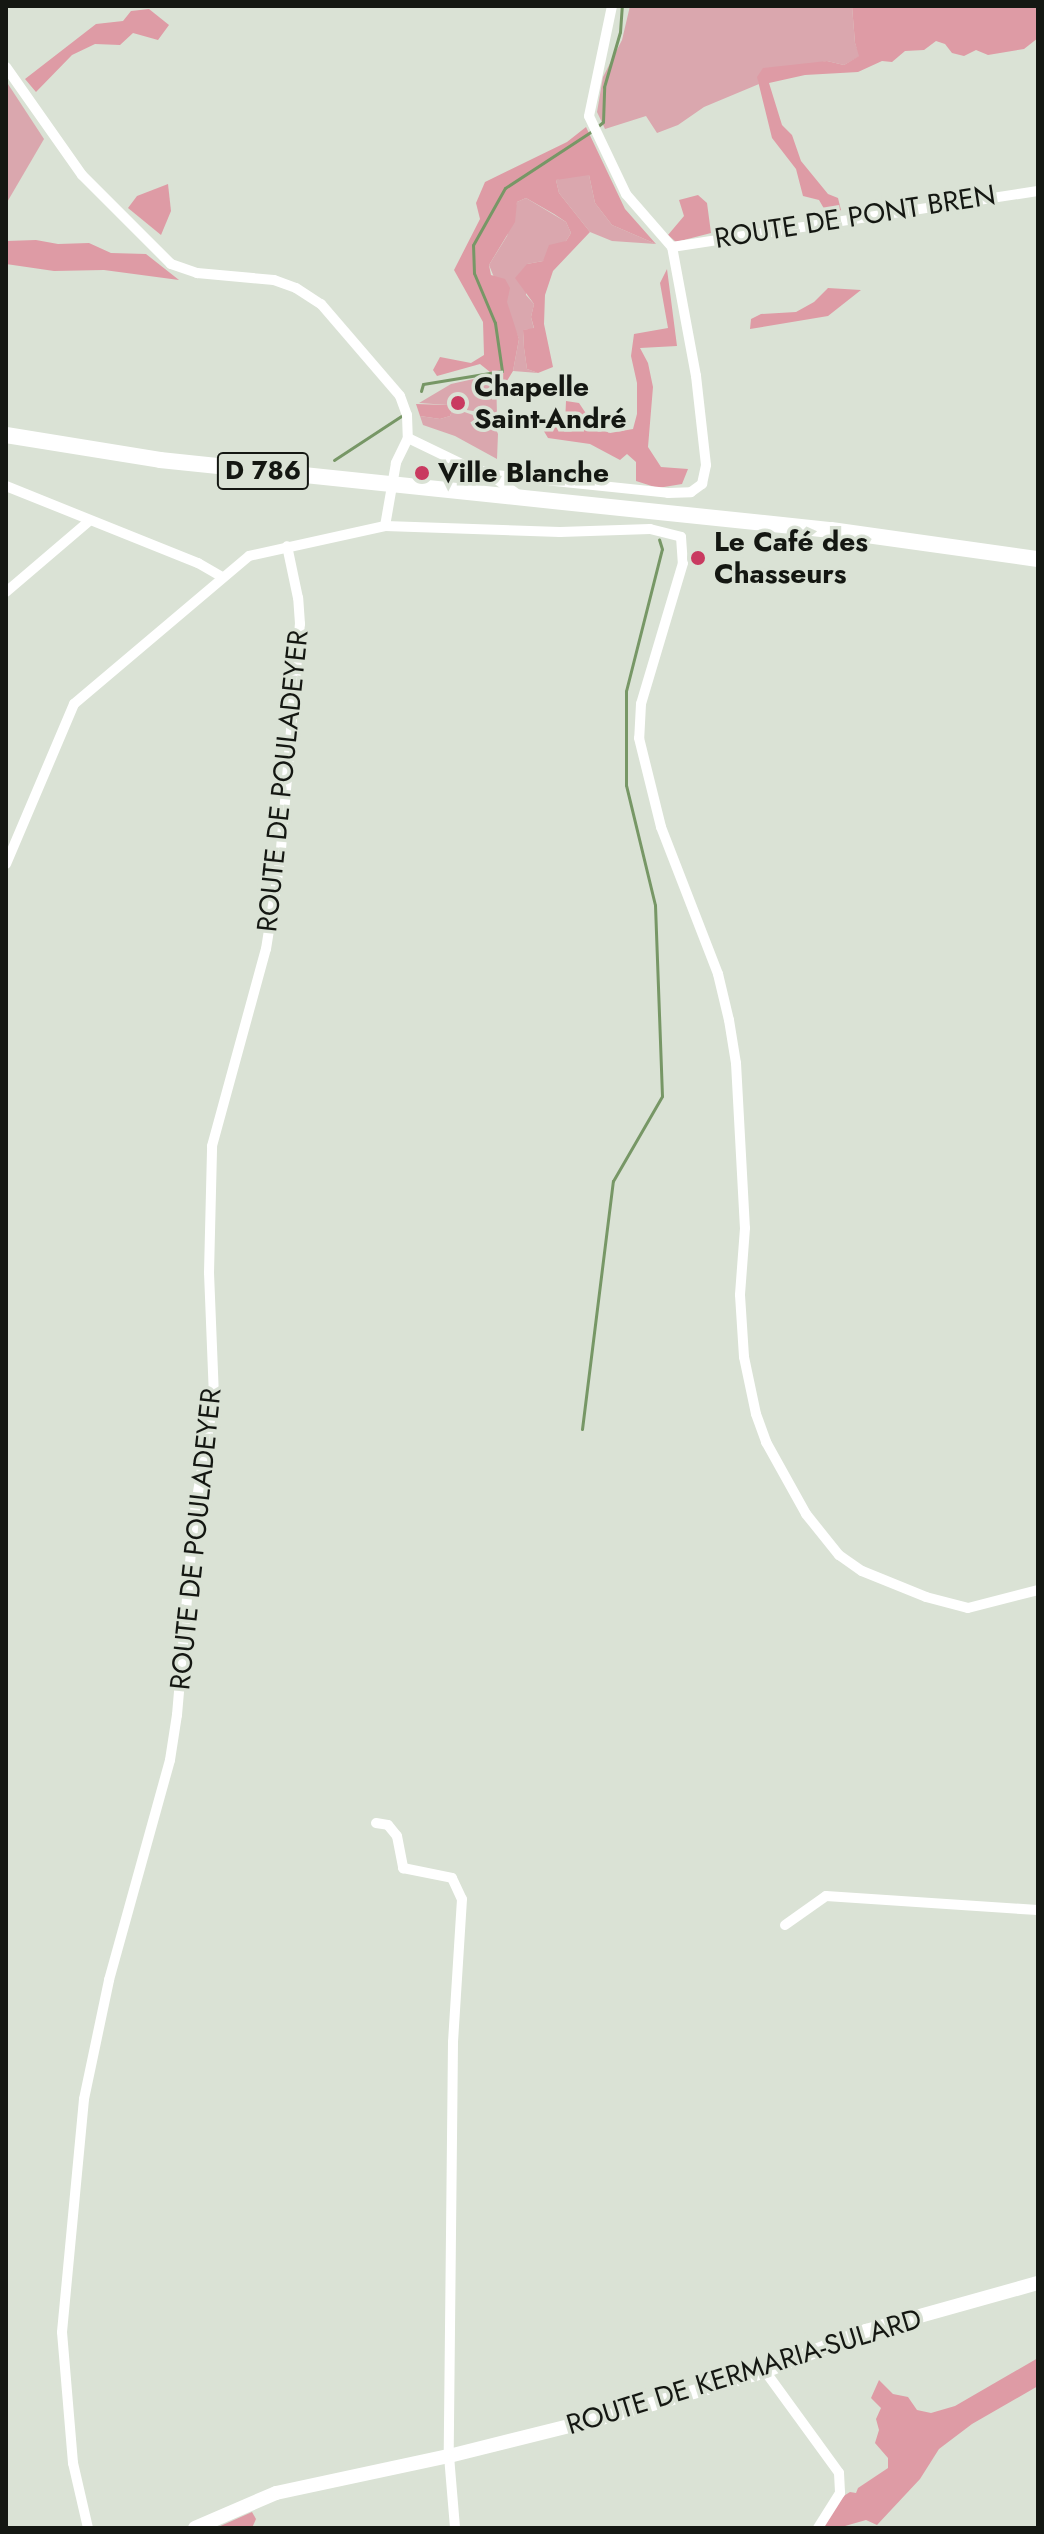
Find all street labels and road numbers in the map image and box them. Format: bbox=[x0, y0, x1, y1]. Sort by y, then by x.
street label: ROUTE DE PONT BREN bbox=[712, 178, 998, 256]
road number: D 786 bbox=[215, 449, 311, 493]
street label: ROUTE DE POULADEYER bbox=[250, 629, 316, 933]
street label: ROUTE DE POULADEYER bbox=[163, 1387, 229, 1691]
street label: ROUTE DE KERMARIA-SULARD bbox=[562, 2302, 926, 2442]

